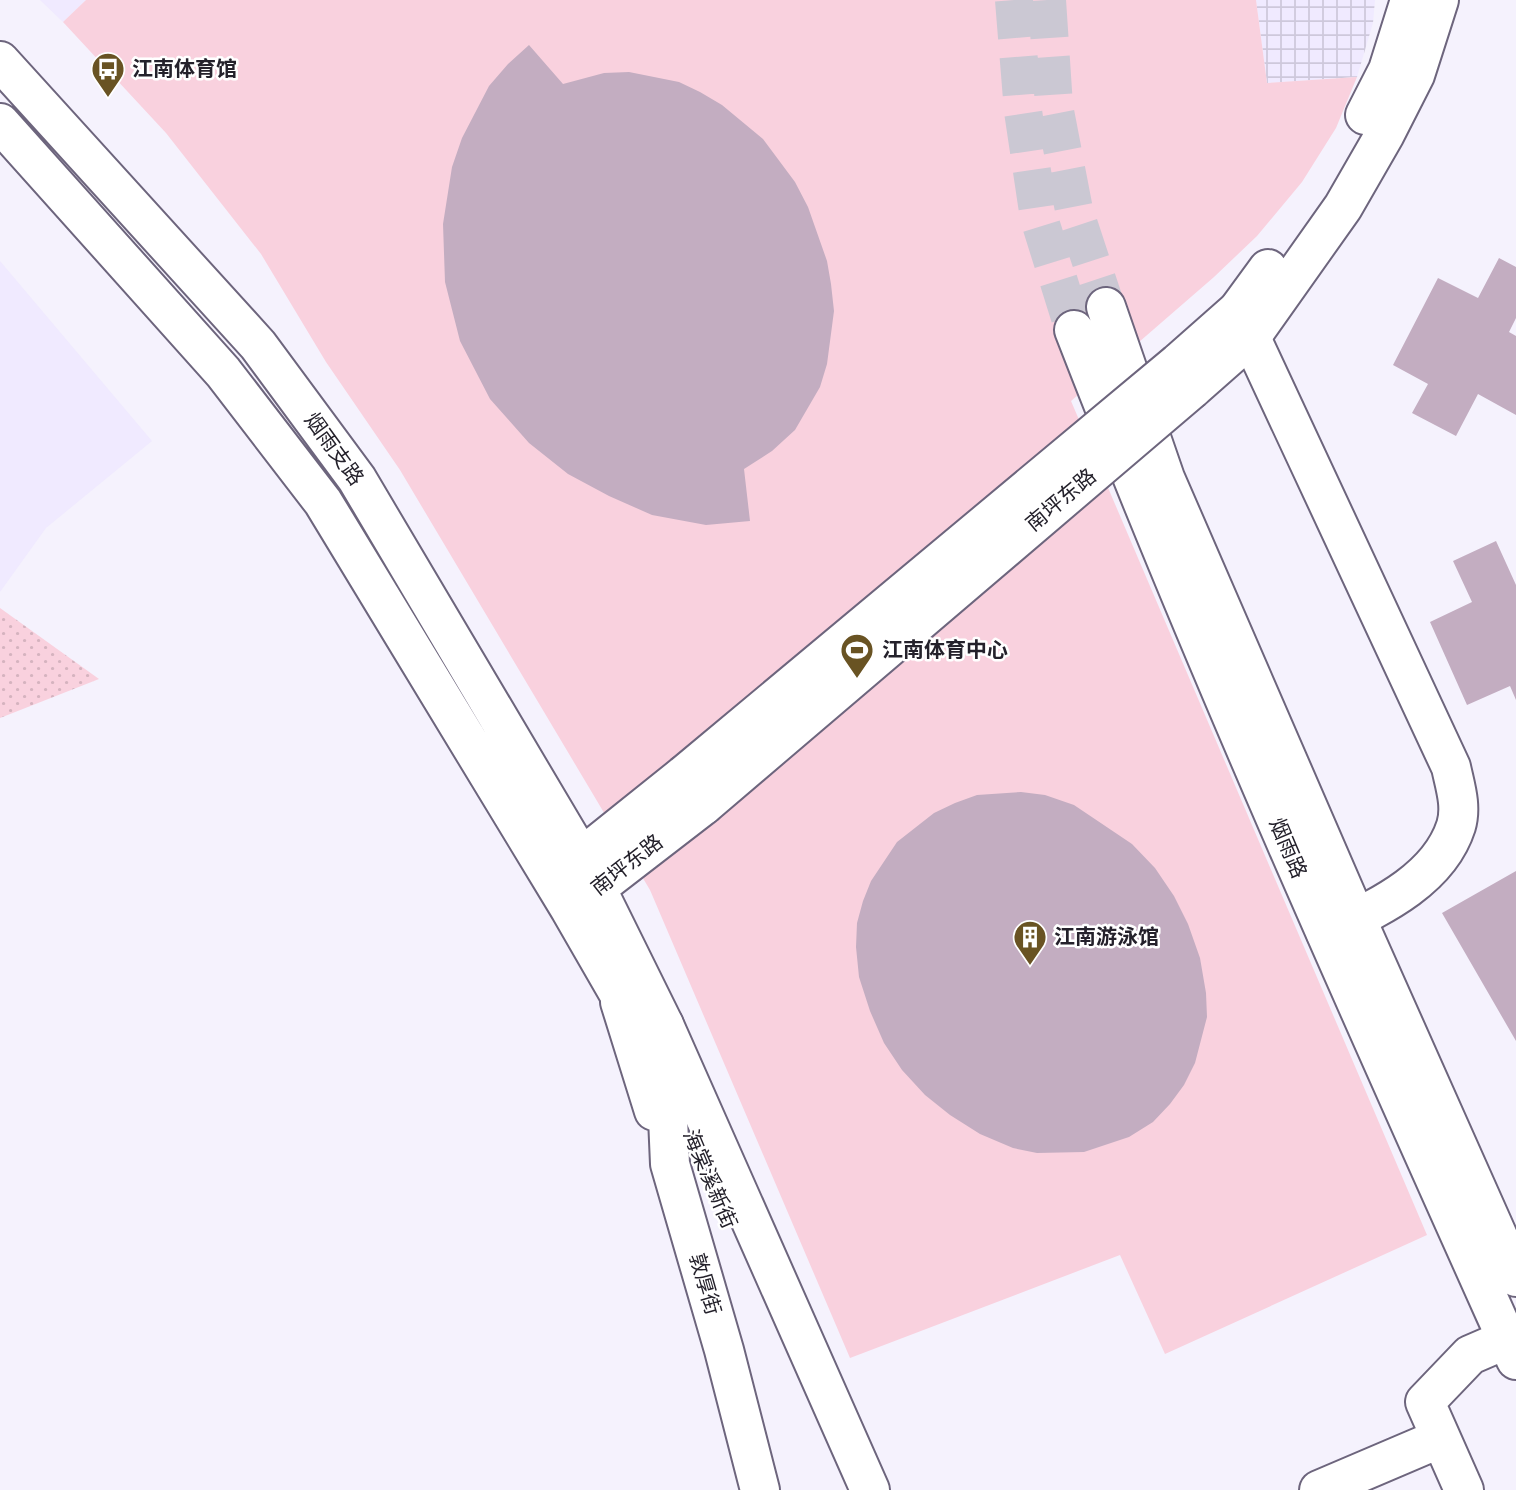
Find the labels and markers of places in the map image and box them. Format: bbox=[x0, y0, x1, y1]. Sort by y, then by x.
bus stop icon: 江南体育馆 bbox=[89, 50, 127, 99]
place label: 江南体育馆 bbox=[132, 57, 237, 81]
sports icon: 江南体育中心 bbox=[838, 631, 876, 680]
place label: 江南体育中心 bbox=[882, 638, 1008, 662]
building icon: 江南游泳馆 bbox=[1011, 918, 1049, 967]
place label: 江南游泳馆 bbox=[1054, 925, 1159, 949]

